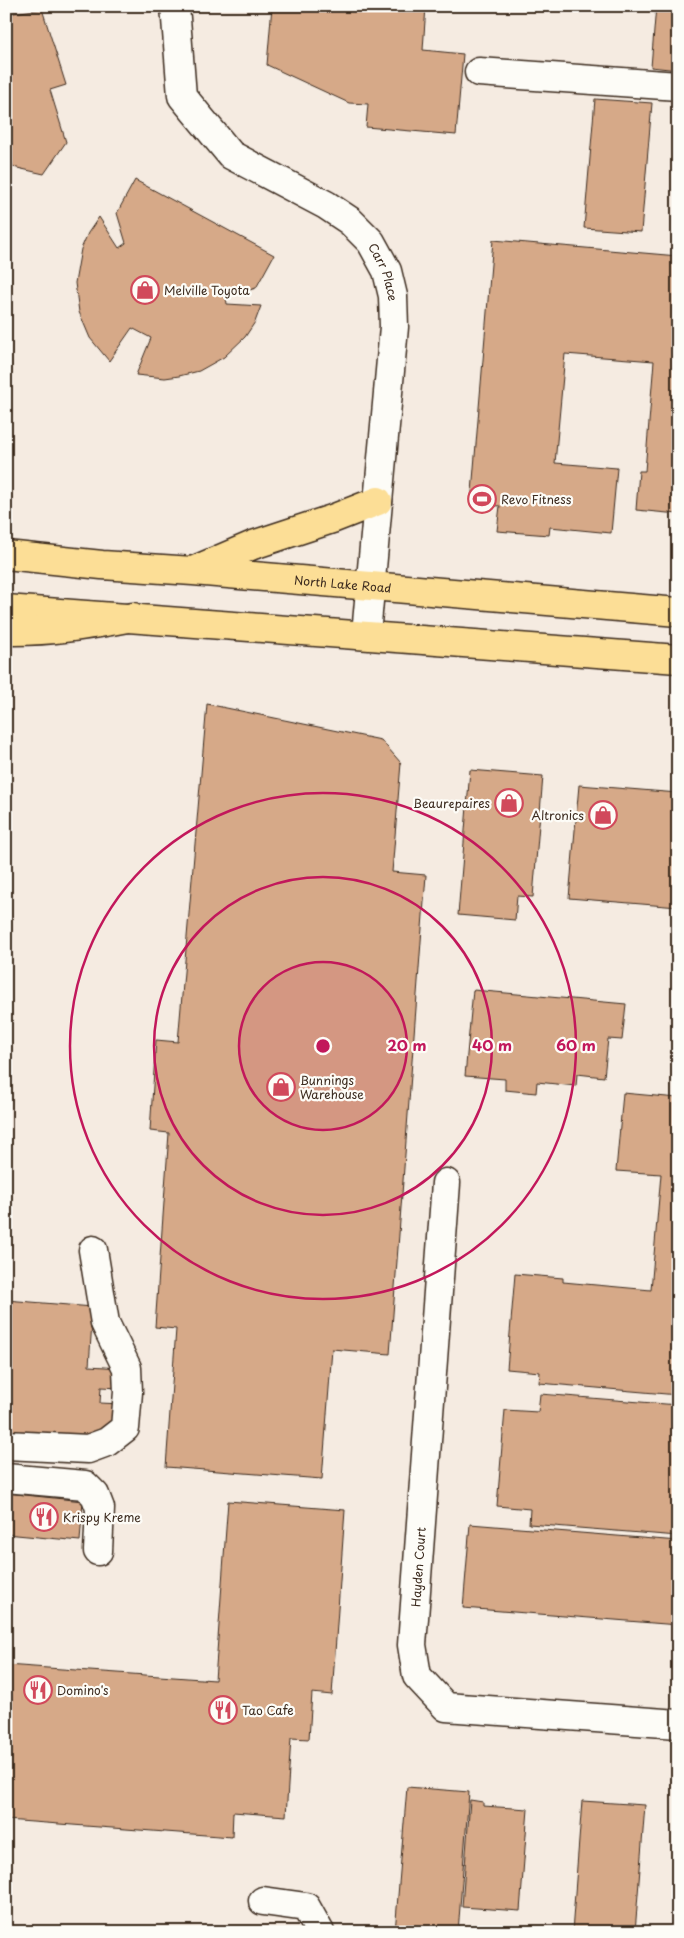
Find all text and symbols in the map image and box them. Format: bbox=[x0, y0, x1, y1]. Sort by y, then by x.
street label: Carr Place bbox=[364, 240, 402, 302]
shop icon: Melville Toyota bbox=[130, 275, 160, 305]
place label: Melville Toyota bbox=[164, 281, 250, 299]
sports icon: Revo Fitness bbox=[467, 484, 497, 514]
place label: Revo Fitness bbox=[501, 490, 572, 508]
street label: North Lake Road bbox=[294, 571, 392, 597]
shop icon: Beaurepaires bbox=[494, 788, 524, 818]
place label: Beaurepaires bbox=[413, 794, 491, 812]
shop icon: Altronics bbox=[588, 800, 618, 830]
place label: Altronics bbox=[531, 806, 584, 824]
text: 20 m bbox=[388, 1033, 426, 1056]
text: 40 m bbox=[472, 1033, 512, 1056]
text: 60 m bbox=[556, 1033, 596, 1056]
centre of rings bbox=[314, 1037, 332, 1055]
place label: Bunnings Warehouse bbox=[300, 1071, 364, 1103]
shop icon: Bunnings Warehouse bbox=[266, 1072, 296, 1102]
restaurant icon: Krispy Kreme bbox=[29, 1502, 59, 1532]
place label: Krispy Kreme bbox=[63, 1508, 141, 1526]
street label: Hayden Court bbox=[406, 1526, 430, 1608]
restaurant icon: Domino's bbox=[23, 1675, 53, 1705]
place label: Domino's bbox=[57, 1681, 109, 1699]
restaurant icon: Tao Cafe bbox=[208, 1695, 238, 1725]
place label: Tao Cafe bbox=[242, 1701, 294, 1719]

